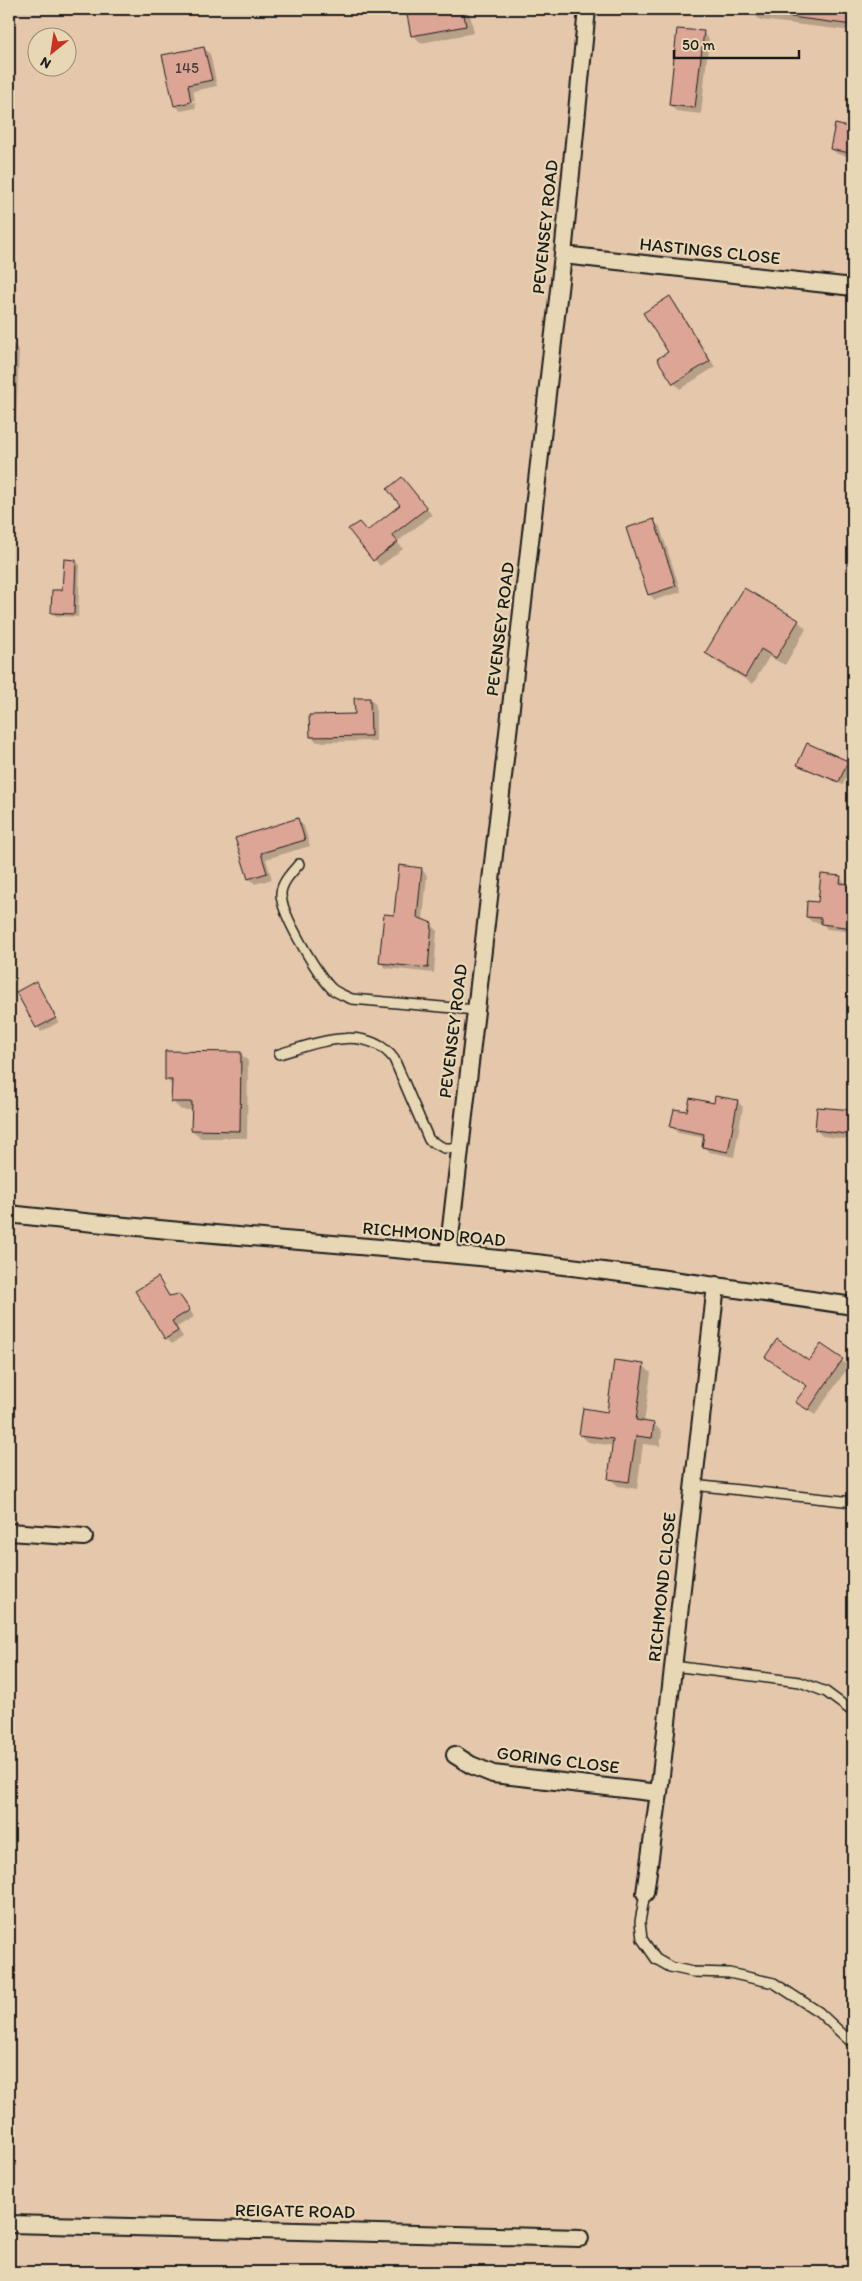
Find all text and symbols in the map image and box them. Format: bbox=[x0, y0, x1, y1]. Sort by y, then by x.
north arrow bbox=[28, 28, 78, 78]
scale bar bbox=[674, 28, 800, 60]
text: 50 m bbox=[682, 36, 715, 54]
text: N bbox=[37, 53, 54, 73]
house number: 145 bbox=[175, 59, 199, 77]
street label: PEVENSEY ROAD bbox=[527, 159, 563, 295]
street label: HASTINGS CLOSE bbox=[638, 233, 782, 269]
street label: PEVENSEY ROAD bbox=[481, 561, 519, 697]
street label: PEVENSEY ROAD bbox=[434, 963, 472, 1099]
street label: RICHMOND ROAD bbox=[361, 1217, 507, 1251]
street label: RICHMOND CLOSE bbox=[643, 1511, 681, 1663]
street label: GORING CLOSE bbox=[495, 1742, 621, 1778]
street label: REIGATE ROAD bbox=[235, 2199, 355, 2223]

